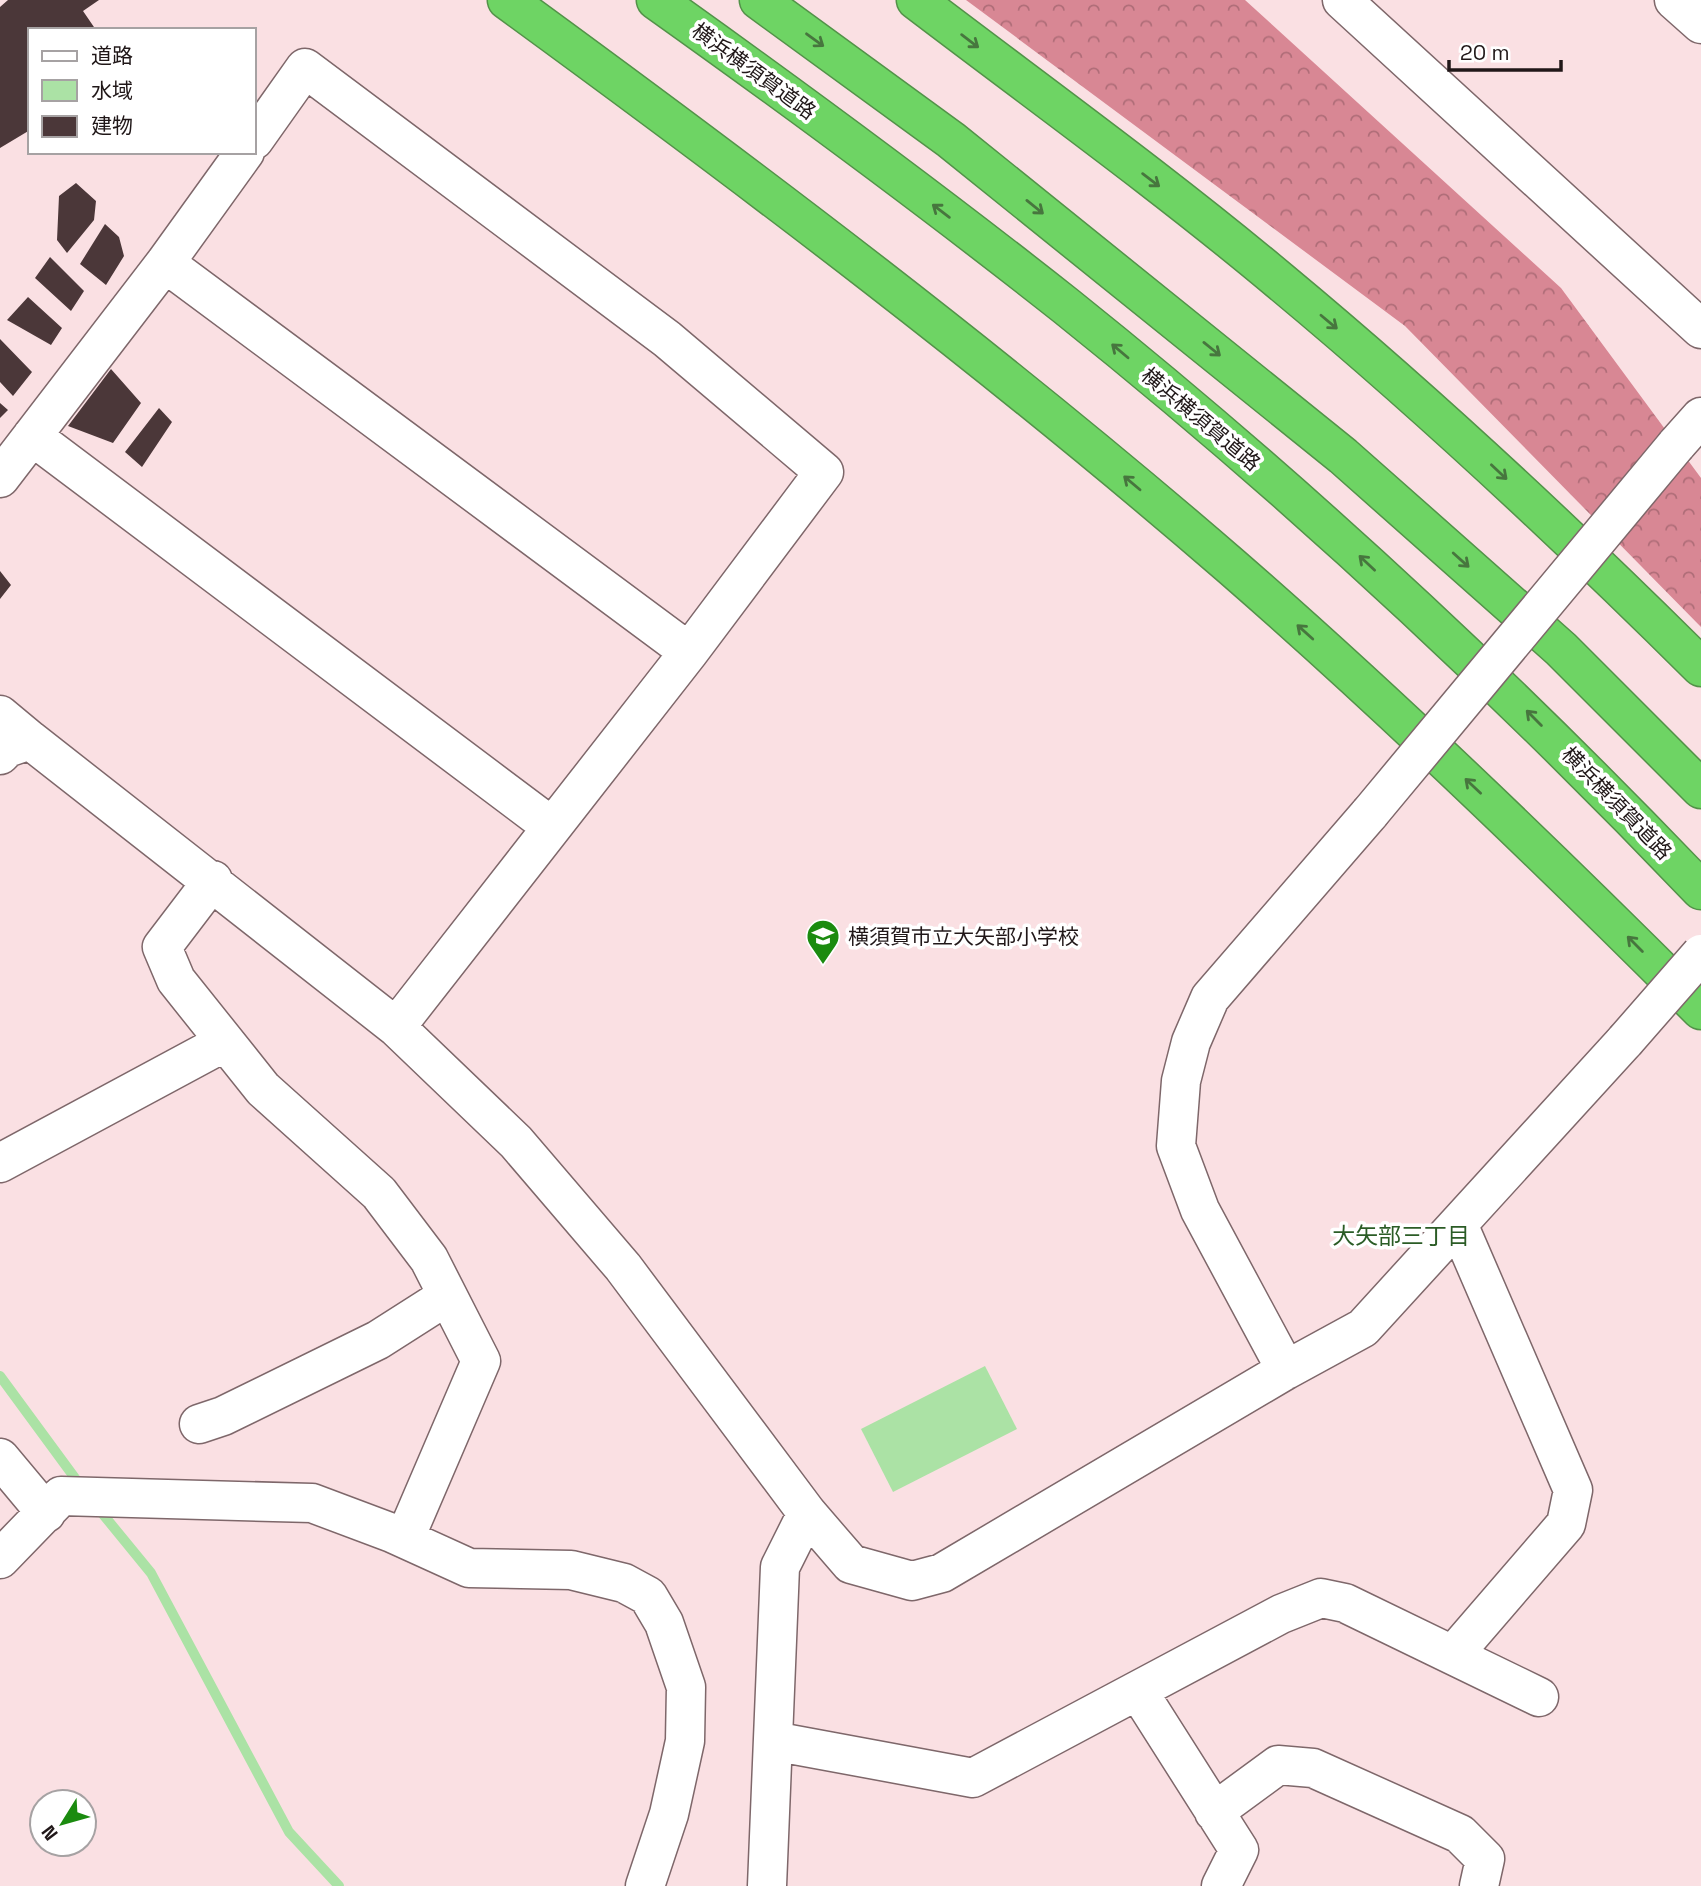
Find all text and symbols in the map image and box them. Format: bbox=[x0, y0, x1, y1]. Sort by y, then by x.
street label: 横浜横須賀道路 bbox=[687, 17, 821, 125]
legend bbox=[28, 28, 256, 154]
scale bar bbox=[1449, 28, 1561, 72]
one-way arrow bbox=[805, 32, 824, 47]
one-way arrow bbox=[961, 34, 979, 49]
text: 20 m bbox=[1460, 39, 1510, 66]
text: 道路 bbox=[91, 42, 133, 69]
text: 水域 bbox=[91, 77, 133, 104]
text: 建物 bbox=[91, 112, 133, 139]
one-way arrow bbox=[1142, 172, 1160, 187]
one-way arrow bbox=[1025, 199, 1044, 214]
one-way arrow bbox=[932, 204, 951, 218]
one-way arrow bbox=[1319, 314, 1337, 330]
one-way arrow bbox=[1203, 342, 1221, 357]
one-way arrow bbox=[1112, 343, 1130, 359]
street label: 横浜横須賀道路 bbox=[1136, 361, 1266, 477]
one-way arrow bbox=[1491, 464, 1508, 481]
one-way arrow bbox=[1124, 475, 1142, 491]
one-way arrow bbox=[1452, 552, 1470, 568]
one-way arrow bbox=[1358, 555, 1376, 571]
one-way arrow bbox=[1296, 624, 1314, 640]
one-way arrow bbox=[1526, 710, 1543, 727]
street label: 横浜横須賀道路 bbox=[1556, 741, 1678, 865]
one-way arrow bbox=[1465, 777, 1482, 794]
school or university icon: 横須賀市立大矢部小学校 bbox=[804, 917, 842, 966]
place label: 横須賀市立大矢部小学校 bbox=[848, 923, 1079, 950]
one-way arrow bbox=[1627, 936, 1644, 953]
district label: 大矢部三丁目 bbox=[1332, 1221, 1470, 1251]
north arrow bbox=[28, 1788, 98, 1858]
text: N bbox=[36, 1820, 64, 1846]

